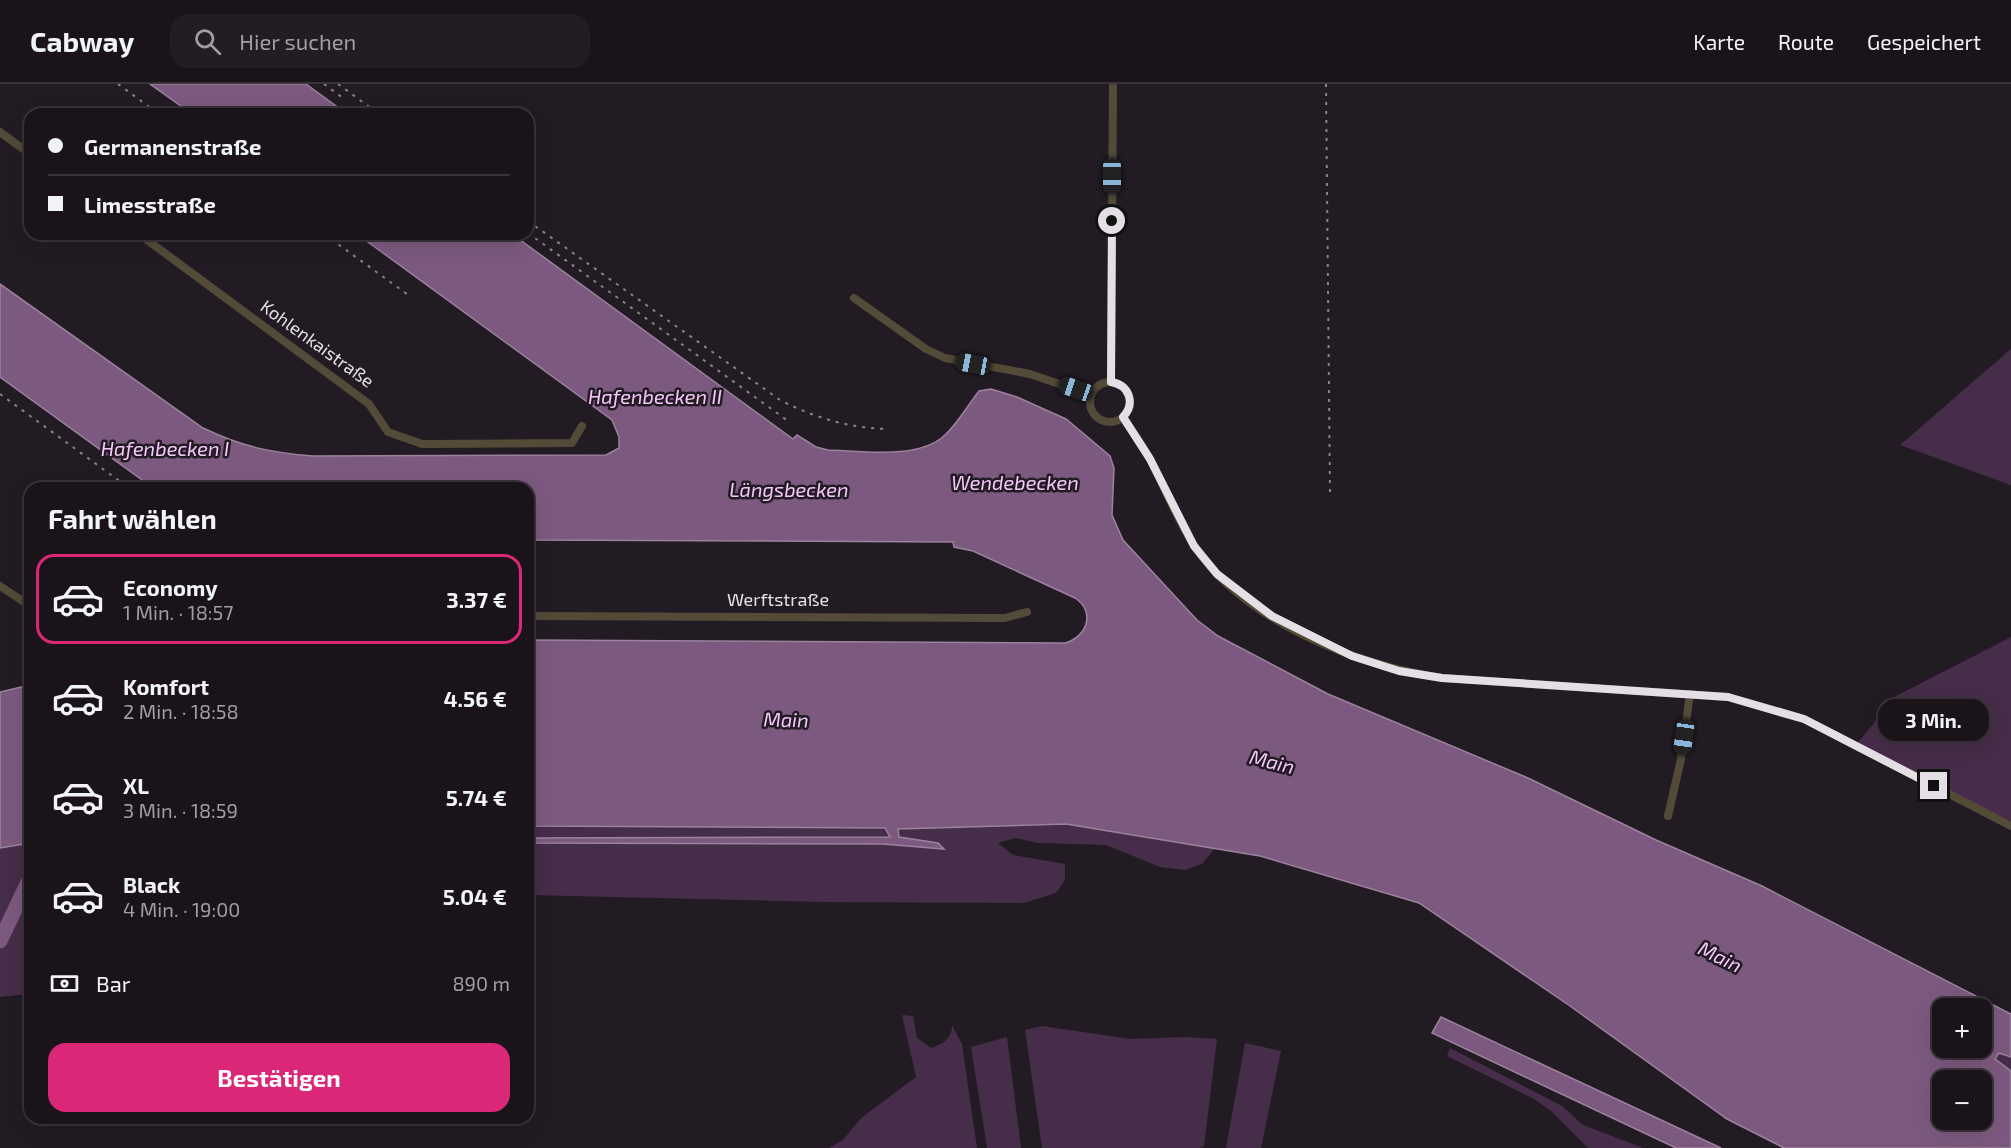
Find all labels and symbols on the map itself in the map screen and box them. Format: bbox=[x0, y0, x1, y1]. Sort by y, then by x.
car bbox=[1103, 158, 1121, 194]
route start bbox=[1098, 207, 1125, 234]
street label: Kohlenkaistraße bbox=[257, 295, 379, 392]
car bbox=[954, 352, 992, 376]
car bbox=[1056, 375, 1096, 403]
water label: Hafenbecken II bbox=[588, 384, 722, 408]
water label: Hafenbecken I bbox=[101, 436, 229, 460]
water label: Wendebecken bbox=[951, 470, 1079, 494]
water label: Längsbecken bbox=[729, 477, 849, 501]
street label: Werftstraße bbox=[727, 588, 829, 610]
callout: 3 Min. bbox=[1878, 699, 1990, 741]
water label: Main bbox=[763, 707, 809, 731]
car bbox=[1673, 718, 1695, 756]
water label: Main bbox=[1247, 744, 1297, 778]
route end bbox=[1920, 772, 1947, 799]
water label: Main bbox=[1695, 935, 1746, 977]

